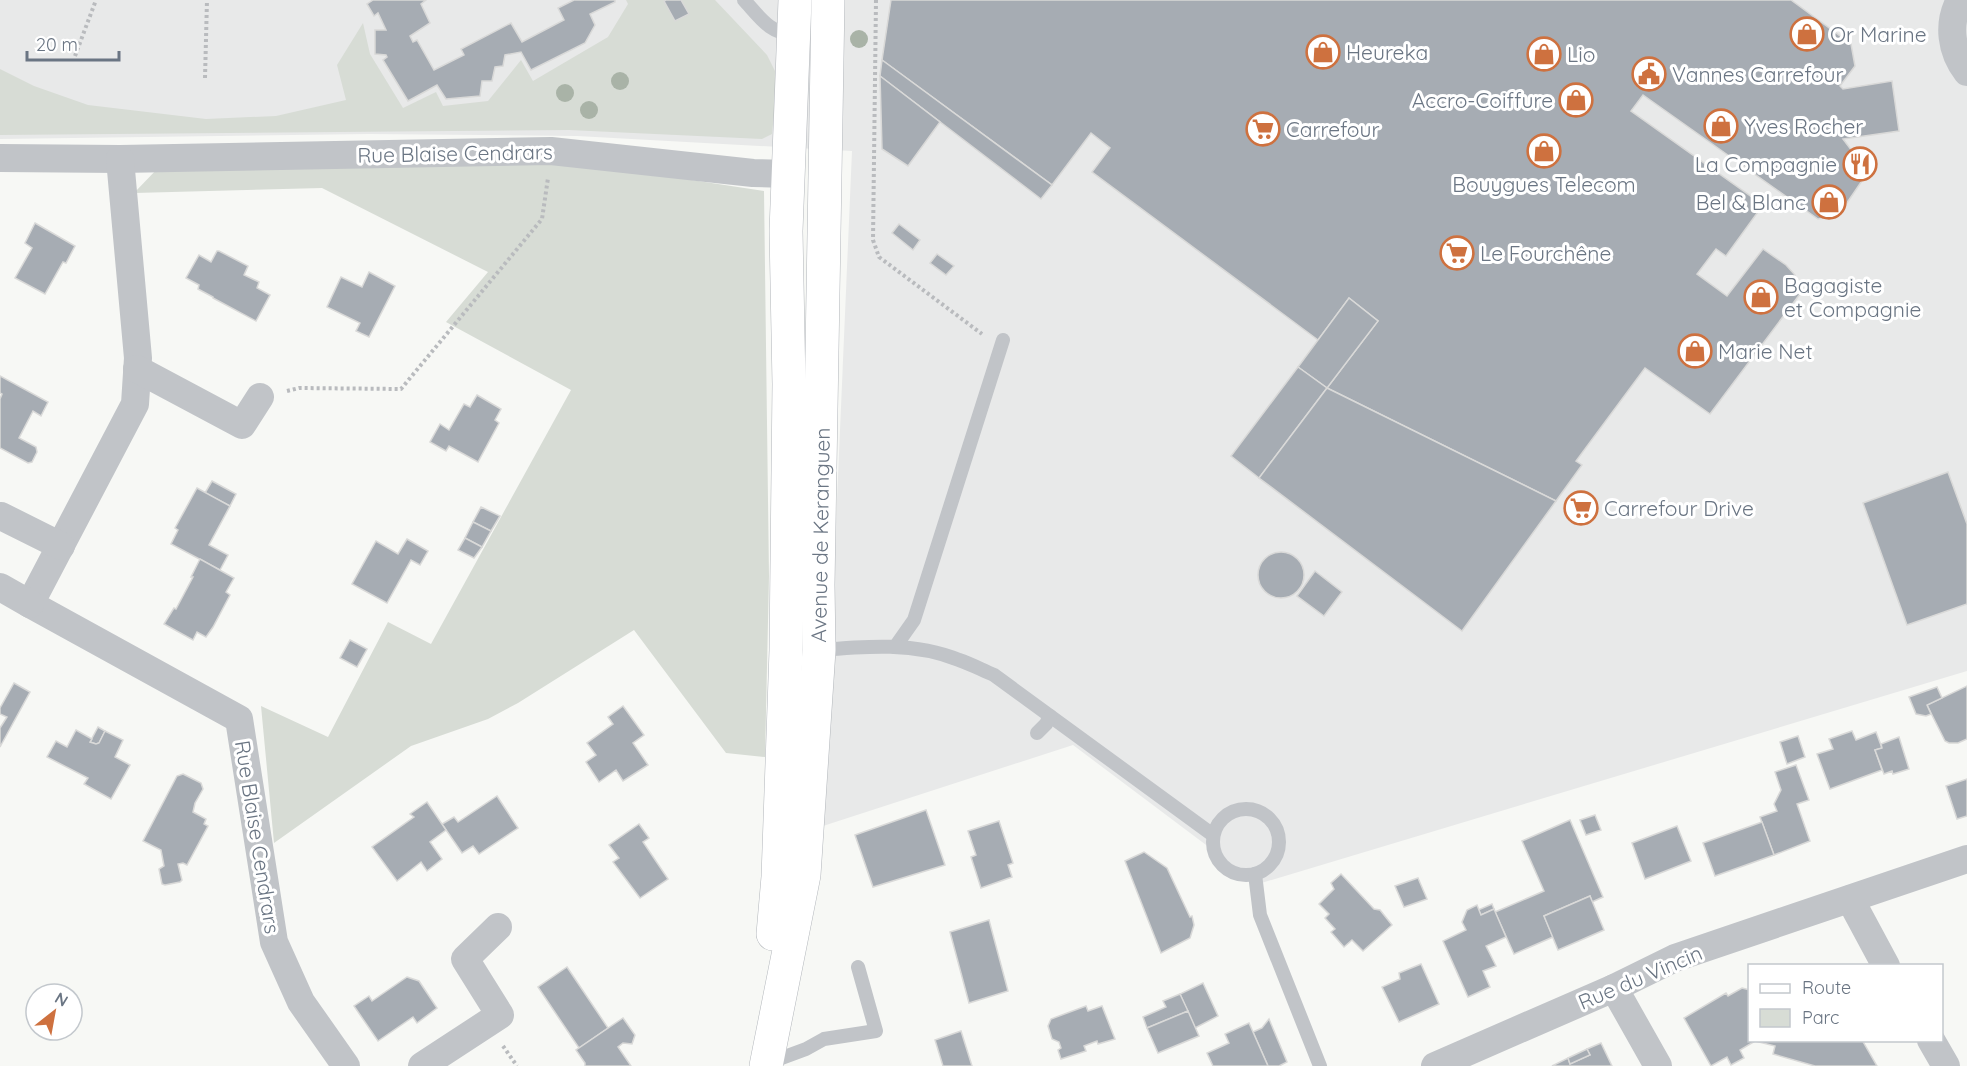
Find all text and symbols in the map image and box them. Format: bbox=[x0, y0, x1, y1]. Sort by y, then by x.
shop icon: Or Marine bbox=[1789, 16, 1825, 52]
place label: Or Marine bbox=[1830, 21, 1927, 47]
scale bar bbox=[27, 24, 118, 62]
text: 20 m bbox=[36, 33, 78, 56]
shop icon: Heureka bbox=[1305, 34, 1341, 70]
shop icon: Lio bbox=[1526, 36, 1562, 72]
place label: Heureka bbox=[1346, 39, 1428, 65]
place label: Lio bbox=[1567, 41, 1595, 67]
public building icon: Vannes Carrefour bbox=[1631, 56, 1667, 92]
place label: Vannes Carrefour bbox=[1672, 61, 1844, 87]
shop icon: Accro-Coiffure bbox=[1558, 82, 1594, 118]
place label: Accro-Coiffure bbox=[1412, 87, 1553, 113]
shop icon: Yves Rocher bbox=[1703, 108, 1739, 144]
supermarket icon: Carrefour bbox=[1245, 111, 1281, 147]
place label: Yves Rocher bbox=[1744, 113, 1863, 139]
place label: Carrefour bbox=[1286, 116, 1380, 142]
shop icon: Bouygues Telecom bbox=[1526, 133, 1562, 169]
street label: Rue Blaise Cendrars bbox=[357, 138, 553, 168]
restaurant icon: La Compagnie bbox=[1842, 146, 1878, 182]
place label: La Compagnie bbox=[1695, 151, 1837, 177]
place label: Bouygues Telecom bbox=[1452, 171, 1636, 197]
shop icon: Bel & Blanc bbox=[1811, 184, 1847, 220]
place label: Bel & Blanc bbox=[1696, 189, 1806, 215]
supermarket icon: Le Fourchêne bbox=[1439, 235, 1475, 271]
place label: Le Fourchêne bbox=[1480, 240, 1611, 266]
place label: Bagagiste et Compagnie bbox=[1784, 272, 1921, 322]
shop icon: Bagagiste et Compagnie bbox=[1743, 279, 1779, 315]
shop icon: Marie Net bbox=[1677, 333, 1713, 369]
place label: Marie Net bbox=[1718, 338, 1813, 364]
street label: Avenue de Keranguen bbox=[805, 427, 835, 643]
supermarket icon: Carrefour Drive bbox=[1563, 490, 1599, 526]
place label: Carrefour Drive bbox=[1604, 495, 1754, 521]
street label: Rue Blaise Cendrars bbox=[230, 738, 286, 936]
street label: Rue du Vincin bbox=[1574, 939, 1706, 1015]
legend bbox=[1748, 964, 1943, 1042]
text: Route bbox=[1802, 976, 1851, 999]
north arrow bbox=[24, 982, 84, 1042]
text: N bbox=[52, 988, 72, 1011]
text: Parc bbox=[1802, 1006, 1839, 1029]

